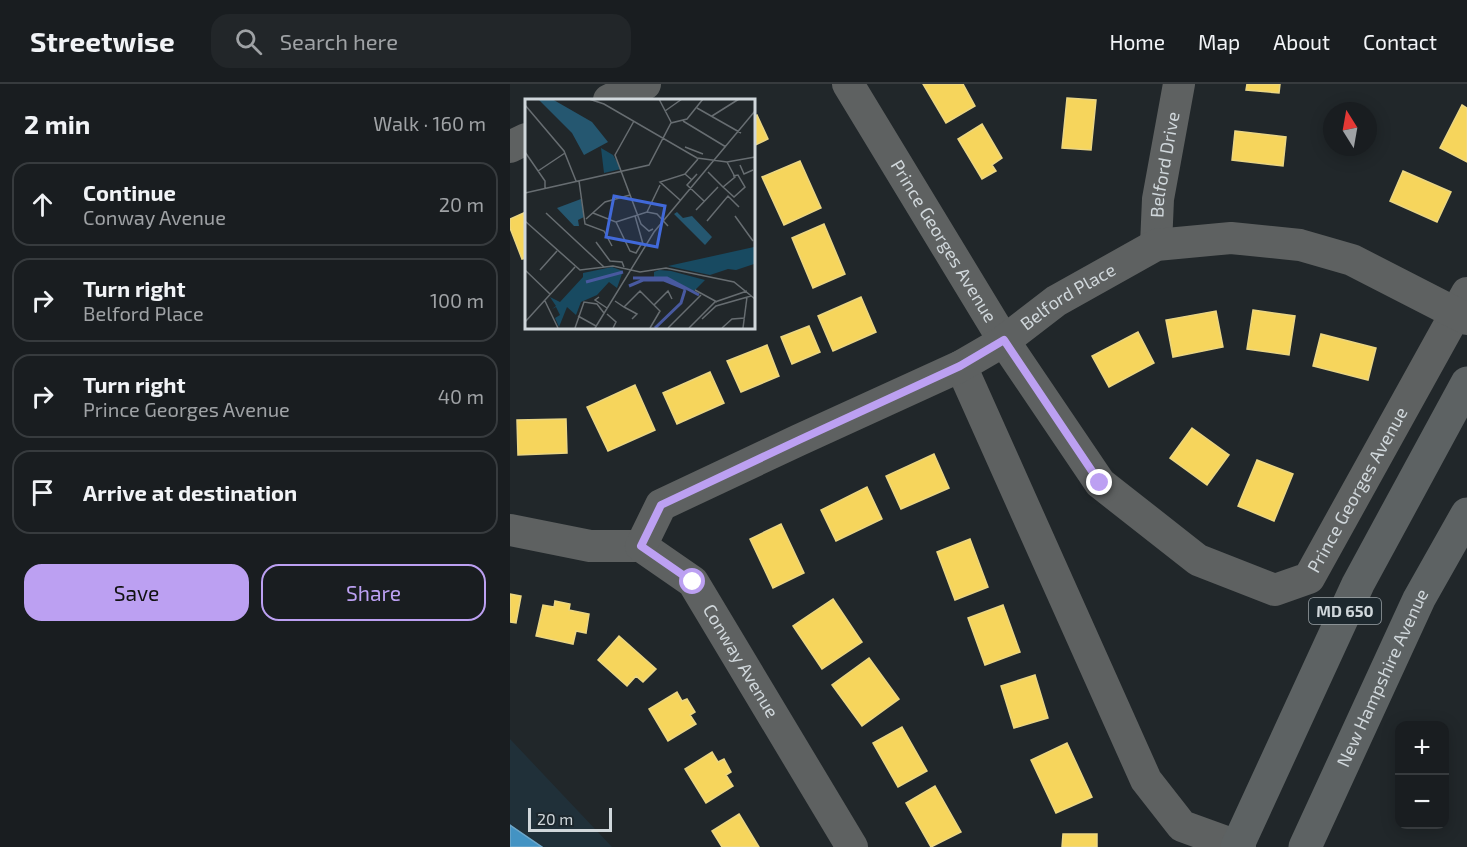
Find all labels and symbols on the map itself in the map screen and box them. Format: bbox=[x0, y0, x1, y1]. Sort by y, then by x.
inset map bbox=[525, 99, 754, 328]
north arrow bbox=[1323, 102, 1377, 156]
street label: Belford Drive bbox=[1145, 110, 1184, 218]
street label: Prince Georges Avenue bbox=[887, 155, 1002, 326]
street label: Belford Place bbox=[1015, 258, 1119, 334]
street label: Prince Georges Avenue bbox=[1302, 403, 1412, 576]
route end bbox=[1086, 469, 1112, 495]
route start bbox=[679, 568, 705, 594]
street label: New Hampshire Avenue bbox=[1331, 584, 1433, 770]
road number: MD 650 bbox=[1309, 598, 1381, 624]
street label: Conway Avenue bbox=[699, 600, 784, 721]
scale bar bbox=[528, 805, 612, 832]

